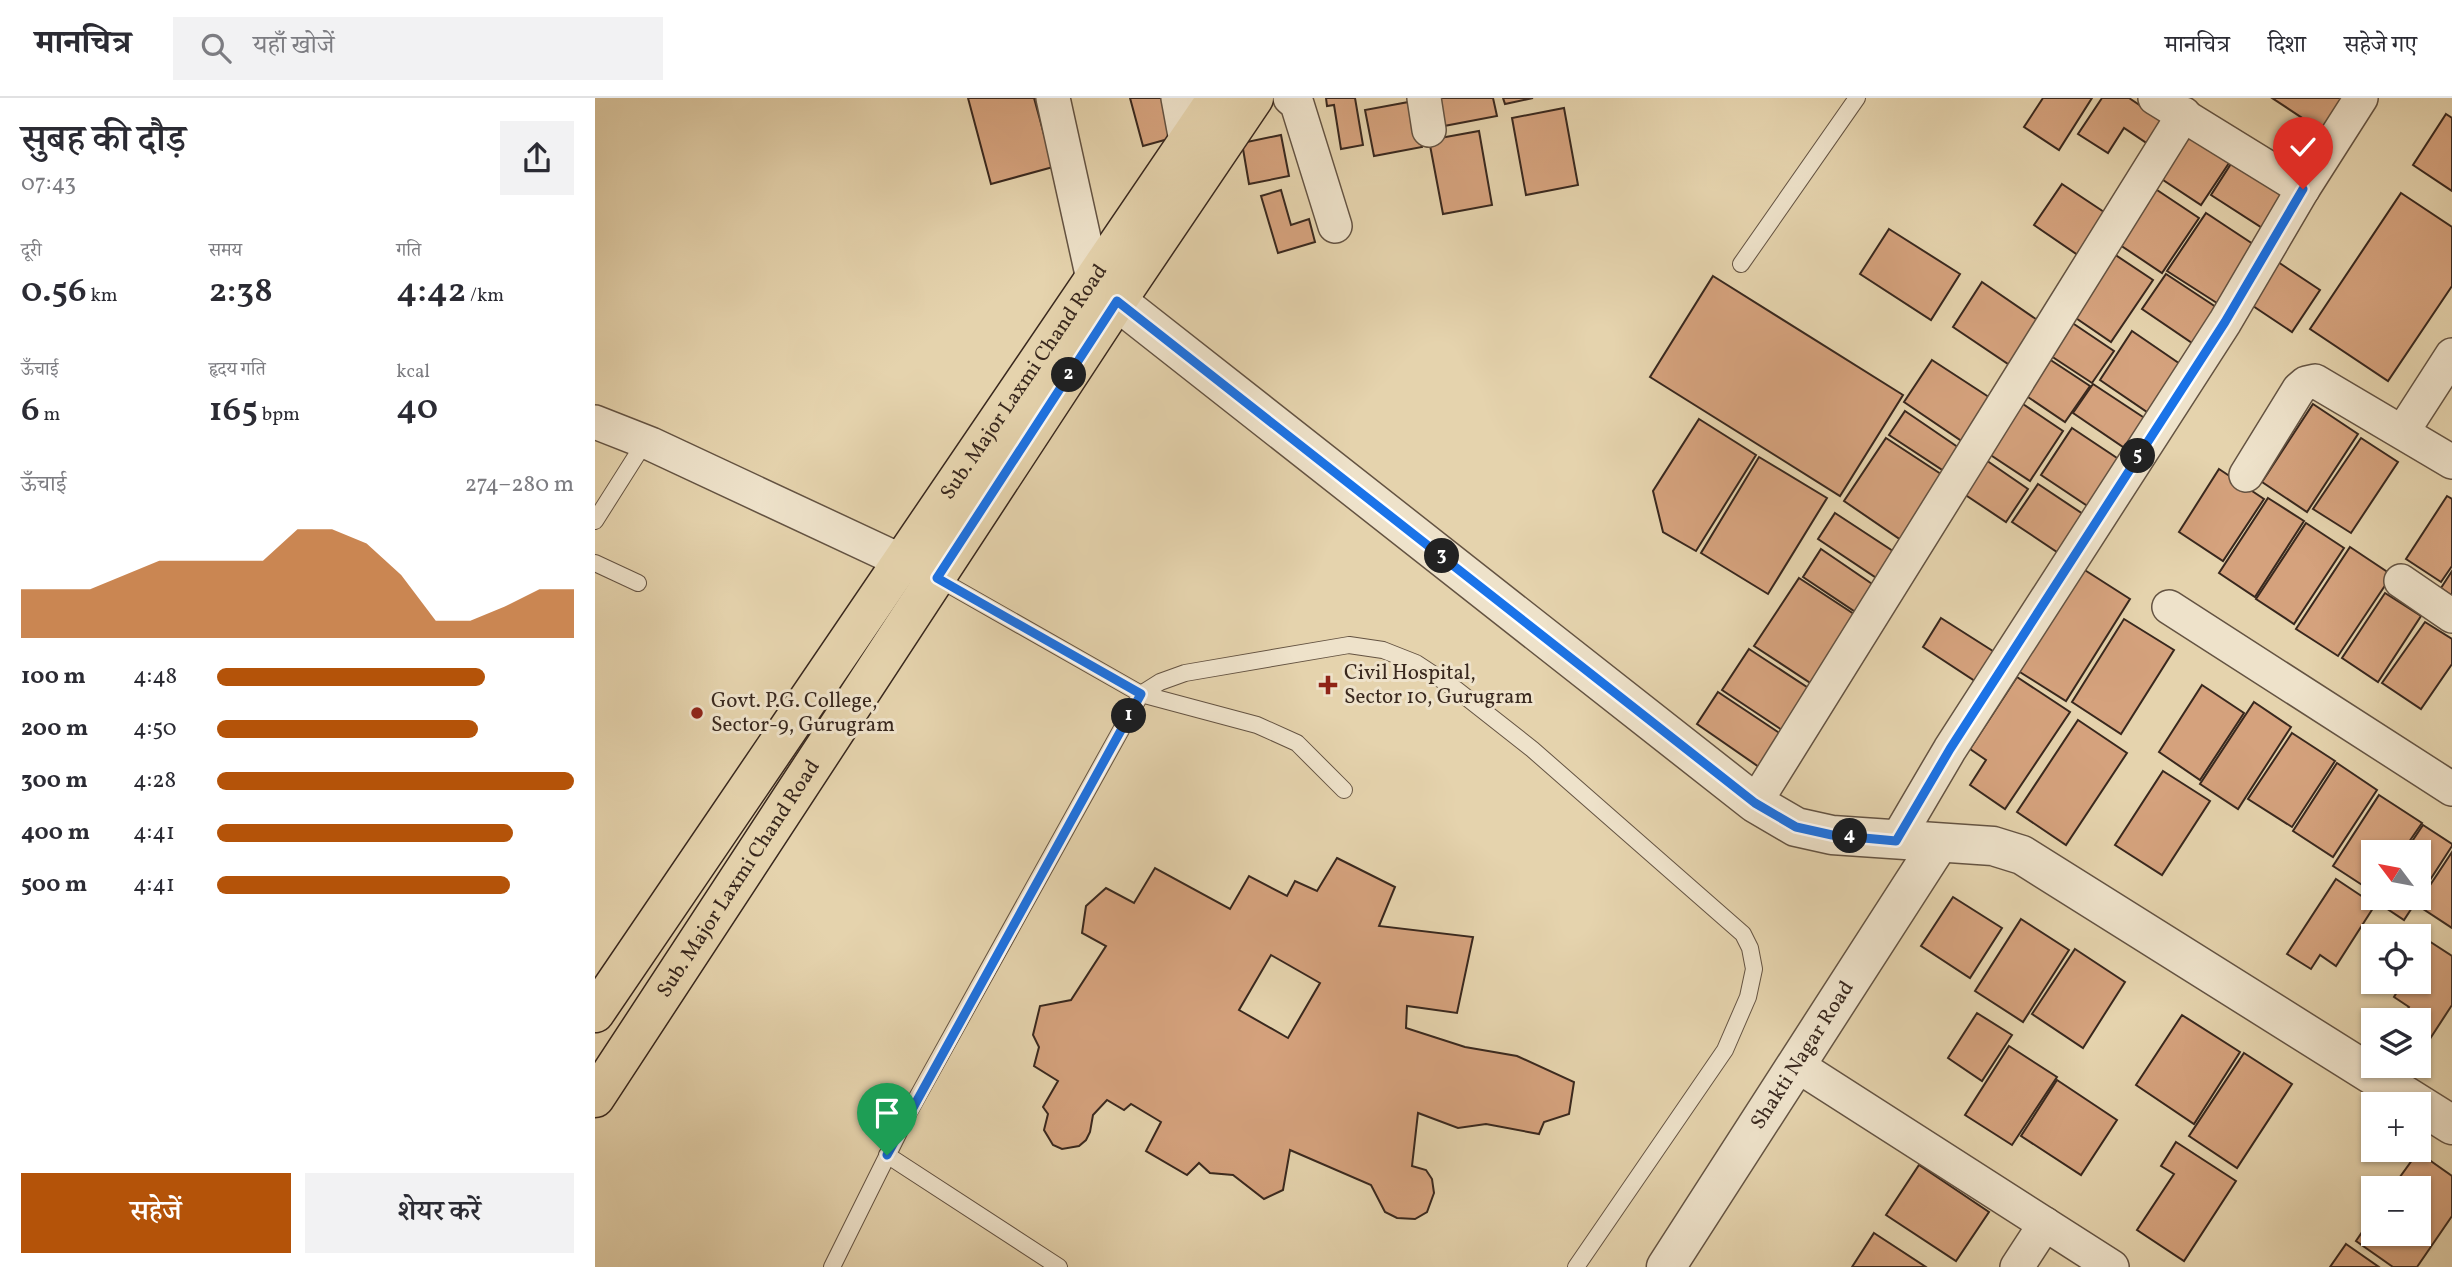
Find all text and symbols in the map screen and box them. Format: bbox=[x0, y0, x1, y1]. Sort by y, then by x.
search box bbox=[173, 17, 663, 80]
text: मानचित्र bbox=[35, 22, 131, 68]
text: यहाँ खोजें bbox=[253, 28, 334, 64]
icon: search bbox=[197, 29, 235, 67]
text: मानचित्र bbox=[2165, 29, 2230, 63]
text: दिशा bbox=[2268, 29, 2306, 63]
text: सहेजे गए bbox=[2344, 29, 2417, 63]
text: सुबह की दौड़ bbox=[21, 115, 186, 168]
pin bbox=[2273, 117, 2333, 189]
button: share bbox=[500, 121, 574, 195]
icon: check bbox=[2284, 128, 2322, 166]
text: 07:43 bbox=[21, 168, 76, 200]
text: दूरी bbox=[21, 238, 42, 264]
text: समय bbox=[209, 238, 242, 264]
text: गति bbox=[396, 238, 421, 264]
street label: Sub. Major Laxmi Chand Road bbox=[934, 258, 1114, 506]
text: 0.56 bbox=[21, 268, 87, 316]
text: 2:38 bbox=[209, 268, 273, 316]
text: 4:42 bbox=[396, 268, 466, 316]
text: km bbox=[87, 283, 118, 309]
text: /km bbox=[466, 283, 504, 309]
text: ऊँचाई bbox=[21, 357, 58, 383]
text: हृदय गति bbox=[209, 357, 266, 383]
pin: 2 bbox=[1051, 358, 1086, 392]
text: kcal bbox=[396, 359, 430, 385]
text: 2 bbox=[1064, 361, 1073, 387]
text: 40 bbox=[396, 385, 438, 433]
text: 6 bbox=[21, 387, 40, 435]
text: 165 bbox=[209, 387, 258, 435]
text: m bbox=[40, 402, 60, 428]
text: bpm bbox=[258, 402, 300, 428]
pin: 5 bbox=[2121, 438, 2155, 474]
text: 5 bbox=[2133, 442, 2142, 468]
text: ऊँचाई bbox=[21, 469, 66, 501]
text: 274–280 m bbox=[465, 469, 574, 501]
pin: 3 bbox=[1425, 538, 1459, 574]
text: 3 bbox=[1437, 542, 1446, 568]
place label: Civil Hospital, Sector 10, Gurugram bbox=[1344, 659, 1533, 712]
text: 100 m bbox=[21, 661, 86, 693]
text: 4:48 bbox=[133, 661, 177, 693]
marker: Civil Hospital, Sector 10, Gurugram bbox=[1318, 675, 1338, 695]
place label: Govt. P.G. College, Sector-9, Gurugram bbox=[711, 687, 895, 740]
pin: 1 bbox=[1111, 698, 1147, 734]
text: 1 bbox=[1125, 702, 1132, 728]
marker: Govt. P.G. College, Sector-9, Gurugram bbox=[689, 705, 705, 721]
text: 200 m bbox=[21, 713, 88, 745]
text: 4:50 bbox=[133, 713, 177, 745]
street label: Sub. Major Laxmi Chand Road bbox=[650, 754, 827, 1003]
text: 300 m bbox=[21, 765, 88, 797]
text: 4:28 bbox=[133, 765, 176, 797]
text: 400 m bbox=[21, 817, 90, 849]
text: 4:41 bbox=[133, 817, 175, 849]
pin: 4 bbox=[1833, 818, 1867, 854]
text: 4 bbox=[1844, 822, 1855, 848]
north arrow bbox=[2361, 840, 2431, 910]
map controls bbox=[2361, 840, 2431, 1246]
text: 500 m bbox=[21, 869, 87, 901]
text: 4:41 bbox=[133, 869, 175, 901]
button: locate bbox=[2361, 924, 2431, 994]
street label: Shakti Nagar Road bbox=[1744, 975, 1861, 1135]
button: layers bbox=[2361, 1008, 2431, 1078]
pin bbox=[857, 1083, 917, 1155]
button: + bbox=[2361, 1092, 2431, 1162]
icon: arrive bbox=[868, 1094, 906, 1132]
button: सहेजें bbox=[21, 1173, 291, 1253]
button: शेयर करें bbox=[305, 1173, 574, 1253]
button: − bbox=[2361, 1176, 2431, 1246]

